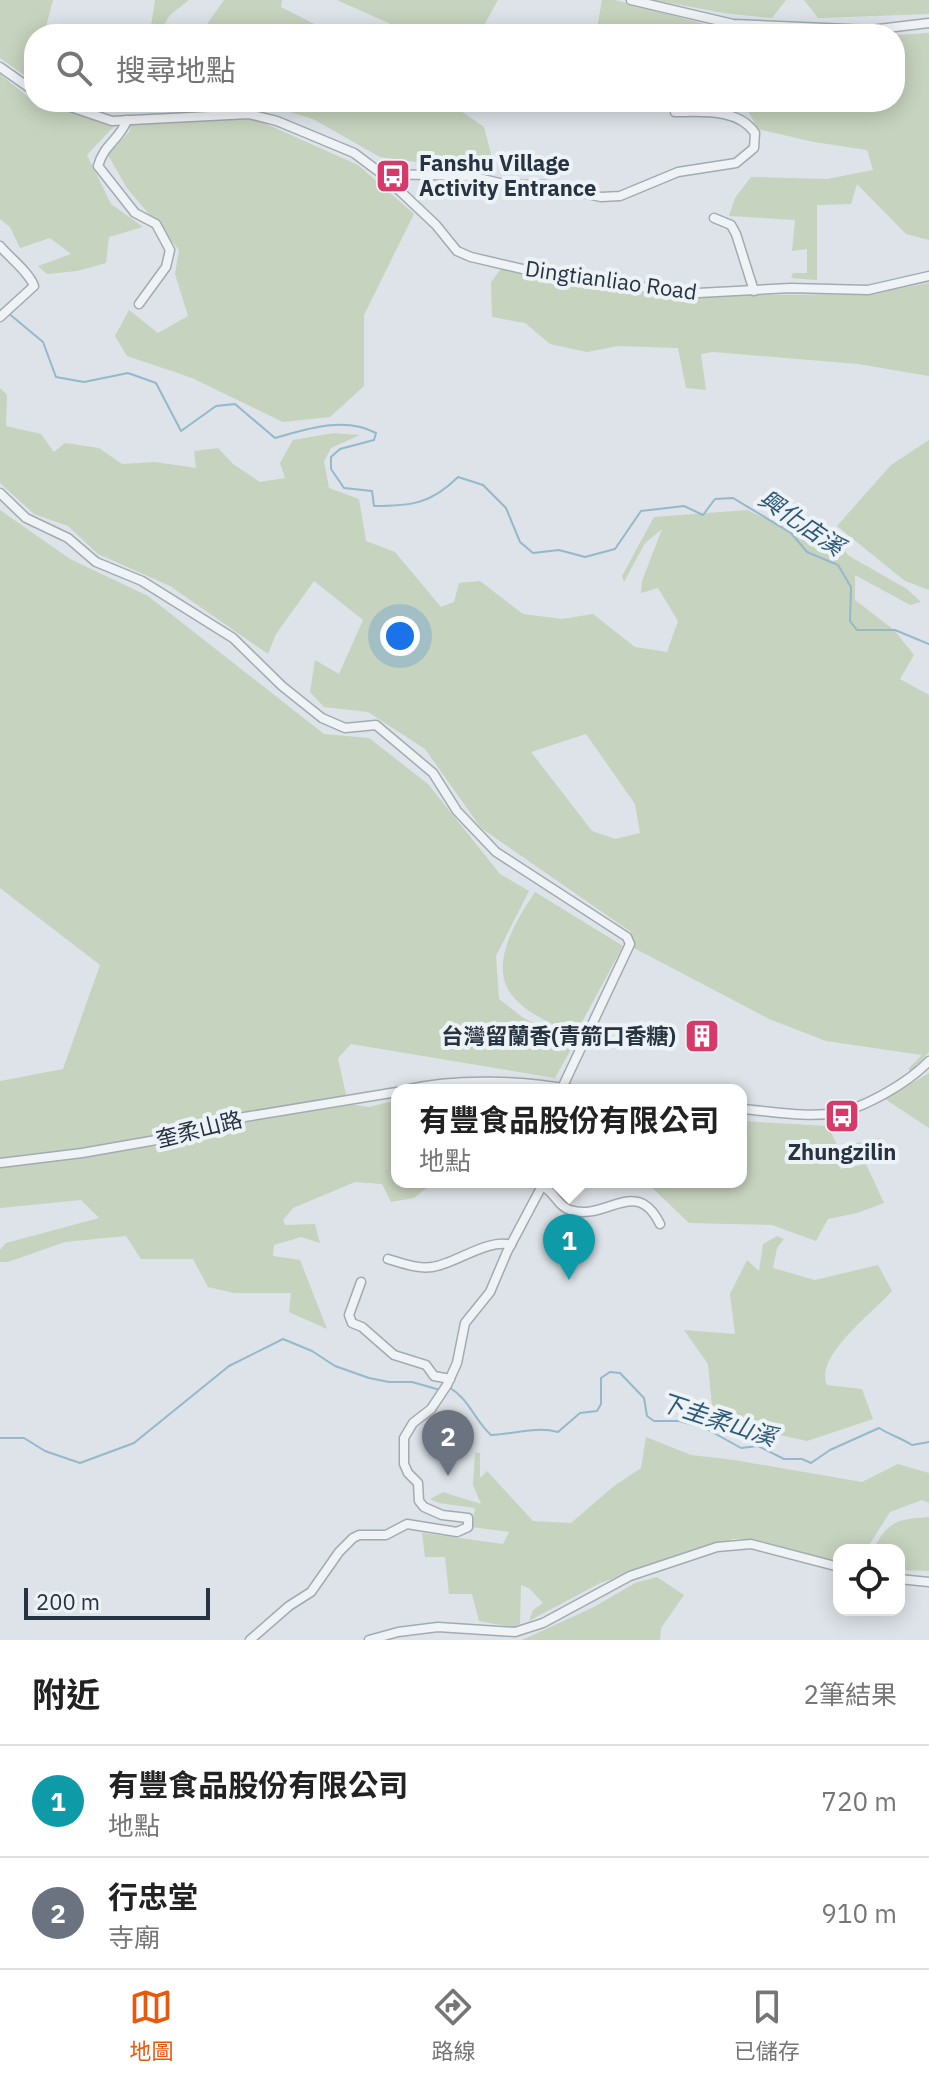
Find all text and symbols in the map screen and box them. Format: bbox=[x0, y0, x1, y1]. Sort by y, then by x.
search box bbox=[24, 24, 905, 112]
icon: search bbox=[52, 46, 96, 90]
text: 搜尋地點 bbox=[116, 50, 236, 89]
place label: Fanshu Village Activity Entrance bbox=[419, 148, 596, 202]
bus stop icon: Fanshu Village Activity Entrance bbox=[374, 157, 412, 195]
street label: Dingtianliao Road bbox=[523, 253, 699, 306]
water label: 興化店溪 bbox=[753, 482, 853, 564]
your location bbox=[380, 616, 420, 656]
building icon: 台灣留蘭香(青箭口香糖) bbox=[683, 1017, 721, 1055]
place label: 台灣留蘭香(青箭口香糖) bbox=[441, 1021, 676, 1050]
popup bbox=[391, 1084, 747, 1188]
bus stop icon: Zhungzilin bbox=[823, 1097, 861, 1135]
text: 有豐食品股份有限公司 bbox=[419, 1100, 719, 1139]
street label: 奎柔山路 bbox=[153, 1104, 245, 1153]
place label: Zhungzilin bbox=[788, 1137, 896, 1166]
text: 地點 bbox=[419, 1143, 471, 1177]
pin: 1 bbox=[543, 1214, 595, 1280]
water label: 下圭柔山溪 bbox=[656, 1385, 783, 1454]
pin: 2 bbox=[422, 1410, 474, 1476]
map controls bbox=[833, 1544, 905, 1616]
button: locate bbox=[833, 1544, 905, 1616]
scale bar bbox=[24, 1584, 210, 1620]
text: 200 m bbox=[36, 1587, 100, 1616]
text: 附近 bbox=[32, 1672, 100, 1716]
text: 2筆結果 bbox=[803, 1677, 897, 1711]
text: 有豐食品股份有限公司 bbox=[108, 1765, 408, 1804]
text: 1 bbox=[50, 1784, 66, 1818]
text: 720 m bbox=[821, 1784, 897, 1818]
text: 地點 bbox=[108, 1808, 160, 1842]
text: 行忠堂 bbox=[108, 1877, 198, 1916]
text: 2 bbox=[50, 1896, 66, 1930]
text: 910 m bbox=[821, 1896, 897, 1930]
text: 寺廟 bbox=[108, 1920, 160, 1954]
tab: 地圖 bbox=[129, 1985, 173, 2065]
tab: 路線 bbox=[431, 1985, 476, 2065]
tab: 已儲存 bbox=[734, 1985, 800, 2065]

